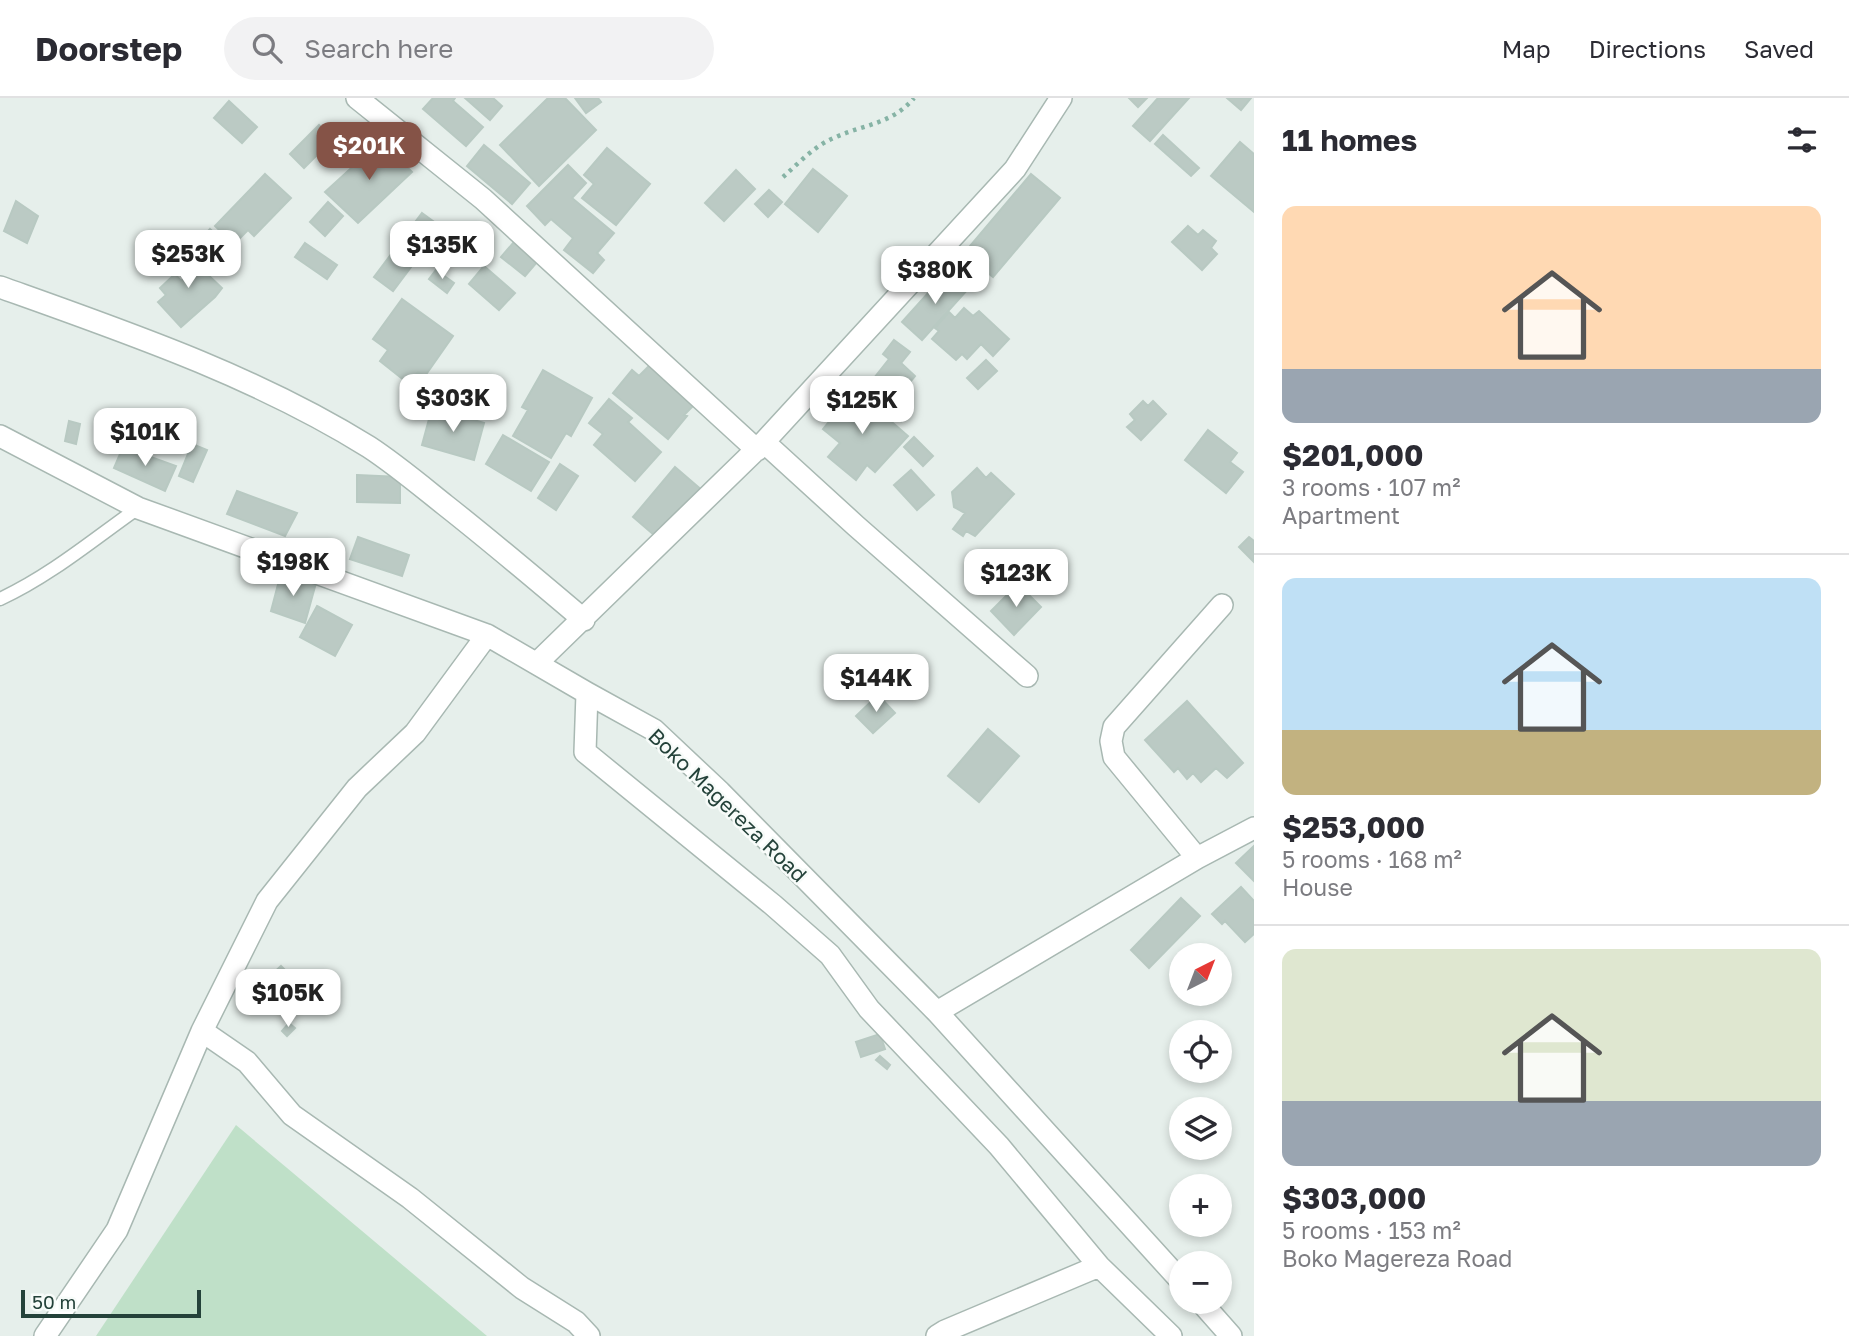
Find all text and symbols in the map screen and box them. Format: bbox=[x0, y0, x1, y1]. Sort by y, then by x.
search box bbox=[224, 17, 714, 80]
text: Doorstep bbox=[35, 29, 182, 68]
icon: search bbox=[248, 29, 286, 67]
text: Search here bbox=[304, 33, 453, 64]
text: Map bbox=[1502, 34, 1551, 63]
text: Directions bbox=[1589, 34, 1706, 63]
text: Saved bbox=[1744, 34, 1814, 63]
icon: filters bbox=[1783, 121, 1821, 159]
pin: $201K bbox=[320, 122, 418, 182]
text: 11 homes bbox=[1282, 122, 1417, 158]
text: $201K bbox=[333, 131, 405, 159]
pin: $135K bbox=[393, 222, 491, 281]
pin: $253K bbox=[139, 230, 237, 290]
text: $135K bbox=[406, 230, 478, 258]
text: $253K bbox=[151, 239, 225, 267]
pin: $380K bbox=[886, 246, 984, 306]
icon: home bbox=[1489, 252, 1615, 378]
text: $380K bbox=[897, 255, 973, 283]
pin: $303K bbox=[404, 374, 502, 434]
pin: $125K bbox=[813, 376, 911, 436]
text: $303K bbox=[415, 383, 491, 411]
text: $125K bbox=[826, 385, 898, 413]
pin: $101K bbox=[96, 408, 194, 468]
text: $101K bbox=[110, 417, 180, 445]
text: $201,000 bbox=[1282, 437, 1423, 473]
text: 3 rooms · 107 m² bbox=[1282, 473, 1460, 501]
text: Apartment bbox=[1282, 501, 1400, 529]
pin: $198K bbox=[244, 538, 342, 598]
text: $198K bbox=[256, 547, 330, 575]
pin: $123K bbox=[967, 550, 1065, 609]
text: $123K bbox=[980, 558, 1052, 586]
icon: home bbox=[1489, 624, 1615, 750]
pin: $144K bbox=[827, 654, 925, 714]
text: $144K bbox=[840, 663, 912, 691]
street label: Boko Magereza Road bbox=[643, 723, 813, 887]
text: $253,000 bbox=[1282, 809, 1425, 845]
text: 5 rooms · 168 m² bbox=[1282, 845, 1462, 873]
text: House bbox=[1282, 873, 1353, 901]
north arrow bbox=[1169, 943, 1232, 1006]
map controls bbox=[1169, 943, 1232, 1314]
pin: $105K bbox=[239, 970, 337, 1029]
text: $105K bbox=[252, 978, 324, 1006]
icon: home bbox=[1489, 995, 1615, 1121]
button: locate bbox=[1169, 1020, 1232, 1083]
button: layers bbox=[1169, 1097, 1232, 1160]
button: + bbox=[1169, 1174, 1232, 1237]
text: $303,000 bbox=[1282, 1180, 1426, 1216]
text: 5 rooms · 153 m² bbox=[1282, 1216, 1461, 1244]
text: Boko Magereza Road bbox=[1282, 1244, 1512, 1272]
button: − bbox=[1169, 1251, 1232, 1314]
scale bar bbox=[21, 1287, 201, 1319]
text: 50 m bbox=[32, 1290, 76, 1313]

